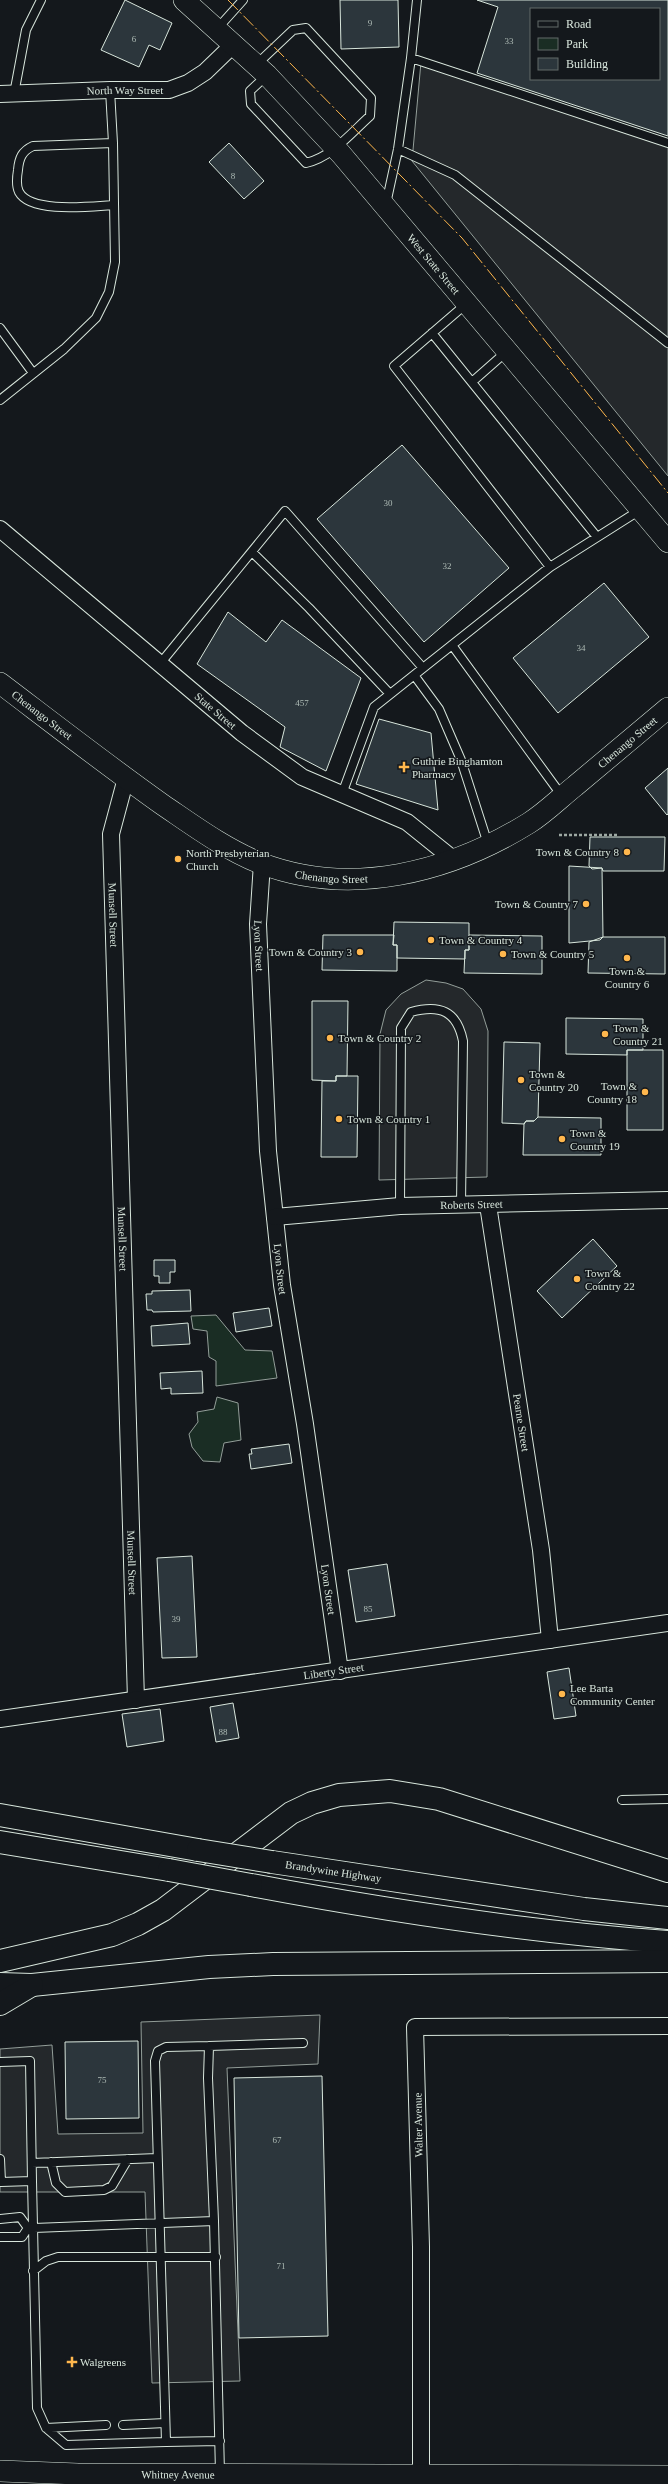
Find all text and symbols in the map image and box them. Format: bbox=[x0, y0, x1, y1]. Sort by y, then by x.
legend bbox=[530, 8, 660, 80]
text: Road bbox=[566, 17, 591, 31]
house number: 9 bbox=[368, 18, 373, 28]
house number: 6 bbox=[132, 34, 137, 44]
house number: 33 bbox=[505, 36, 514, 46]
text: Park bbox=[566, 37, 588, 51]
text: Building bbox=[566, 57, 608, 71]
street label: North Way Street bbox=[86, 84, 163, 97]
house number: 8 bbox=[231, 171, 236, 181]
street label: West State Street bbox=[405, 231, 462, 297]
house number: 30 bbox=[384, 498, 393, 508]
house number: 32 bbox=[443, 561, 452, 571]
house number: 34 bbox=[577, 643, 586, 653]
street label: Chenango Street bbox=[9, 688, 75, 742]
street label: State Street bbox=[192, 690, 239, 732]
house number: 457 bbox=[295, 698, 309, 708]
street label: Chenango Street bbox=[595, 714, 659, 770]
place label: Guthrie Binghamton Pharmacy bbox=[412, 755, 503, 780]
marker: Guthrie Binghamton Pharmacy bbox=[399, 762, 409, 772]
place label: Town & Country 8 bbox=[536, 846, 619, 858]
place label: North Presbyterian Church bbox=[186, 847, 270, 872]
marker: Town & Country 8 bbox=[622, 847, 632, 857]
marker: North Presbyterian Church bbox=[173, 854, 183, 864]
street label: Chenango Street bbox=[294, 868, 368, 885]
street label: Munsell Street bbox=[106, 883, 120, 947]
place label: Town & Country 7 bbox=[495, 898, 578, 910]
marker: Town & Country 7 bbox=[581, 899, 591, 909]
street label: Lyon Street bbox=[252, 920, 266, 972]
place label: Town & Country 4 bbox=[439, 934, 523, 946]
marker: Town & Country 4 bbox=[426, 935, 436, 945]
place label: Town & Country 3 bbox=[269, 946, 352, 958]
marker: Town & Country 3 bbox=[355, 947, 365, 957]
place label: Town & Country 5 bbox=[511, 948, 595, 960]
marker: Town & Country 5 bbox=[498, 949, 508, 959]
marker: Town & Country 6 bbox=[622, 953, 632, 963]
place label: Town & Country 6 bbox=[605, 965, 650, 990]
place label: Town & Country 21 bbox=[613, 1022, 663, 1047]
marker: Town & Country 21 bbox=[600, 1029, 610, 1039]
place label: Town & Country 2 bbox=[338, 1032, 421, 1044]
marker: Town & Country 2 bbox=[325, 1033, 335, 1043]
place label: Town & Country 20 bbox=[529, 1068, 579, 1093]
marker: Town & Country 20 bbox=[516, 1075, 526, 1085]
place label: Town & Country 18 bbox=[587, 1080, 637, 1105]
marker: Town & Country 18 bbox=[640, 1087, 650, 1097]
place label: Town & Country 1 bbox=[347, 1113, 430, 1125]
marker: Town & Country 1 bbox=[334, 1114, 344, 1124]
place label: Town & Country 19 bbox=[570, 1127, 620, 1152]
marker: Town & Country 19 bbox=[557, 1134, 567, 1144]
street label: Roberts Street bbox=[440, 1198, 503, 1211]
street label: Munsell Street bbox=[116, 1206, 130, 1271]
street label: Lyon Street bbox=[272, 1243, 289, 1295]
place label: Town & Country 22 bbox=[585, 1267, 635, 1292]
marker: Town & Country 22 bbox=[572, 1274, 582, 1284]
street label: Pearne Street bbox=[511, 1393, 532, 1452]
street label: Munsell Street bbox=[125, 1530, 139, 1595]
street label: Lyon Street bbox=[319, 1563, 338, 1616]
house number: 85 bbox=[364, 1604, 373, 1614]
house number: 39 bbox=[172, 1614, 181, 1624]
street label: Liberty Street bbox=[303, 1661, 365, 1681]
place label: Lee Barta Community Center bbox=[570, 1682, 655, 1707]
marker: Lee Barta Community Center bbox=[557, 1689, 567, 1699]
house number: 88 bbox=[219, 1727, 228, 1737]
street label: Brandywine Highway bbox=[284, 1858, 383, 1884]
house number: 75 bbox=[98, 2075, 107, 2085]
street label: Walter Avenue bbox=[411, 2092, 425, 2157]
house number: 67 bbox=[273, 2135, 282, 2145]
house number: 71 bbox=[277, 2261, 286, 2271]
place label: Walgreens bbox=[80, 2356, 126, 2368]
marker: Walgreens bbox=[67, 2357, 77, 2367]
street label: Whitney Avenue bbox=[141, 2468, 215, 2480]

